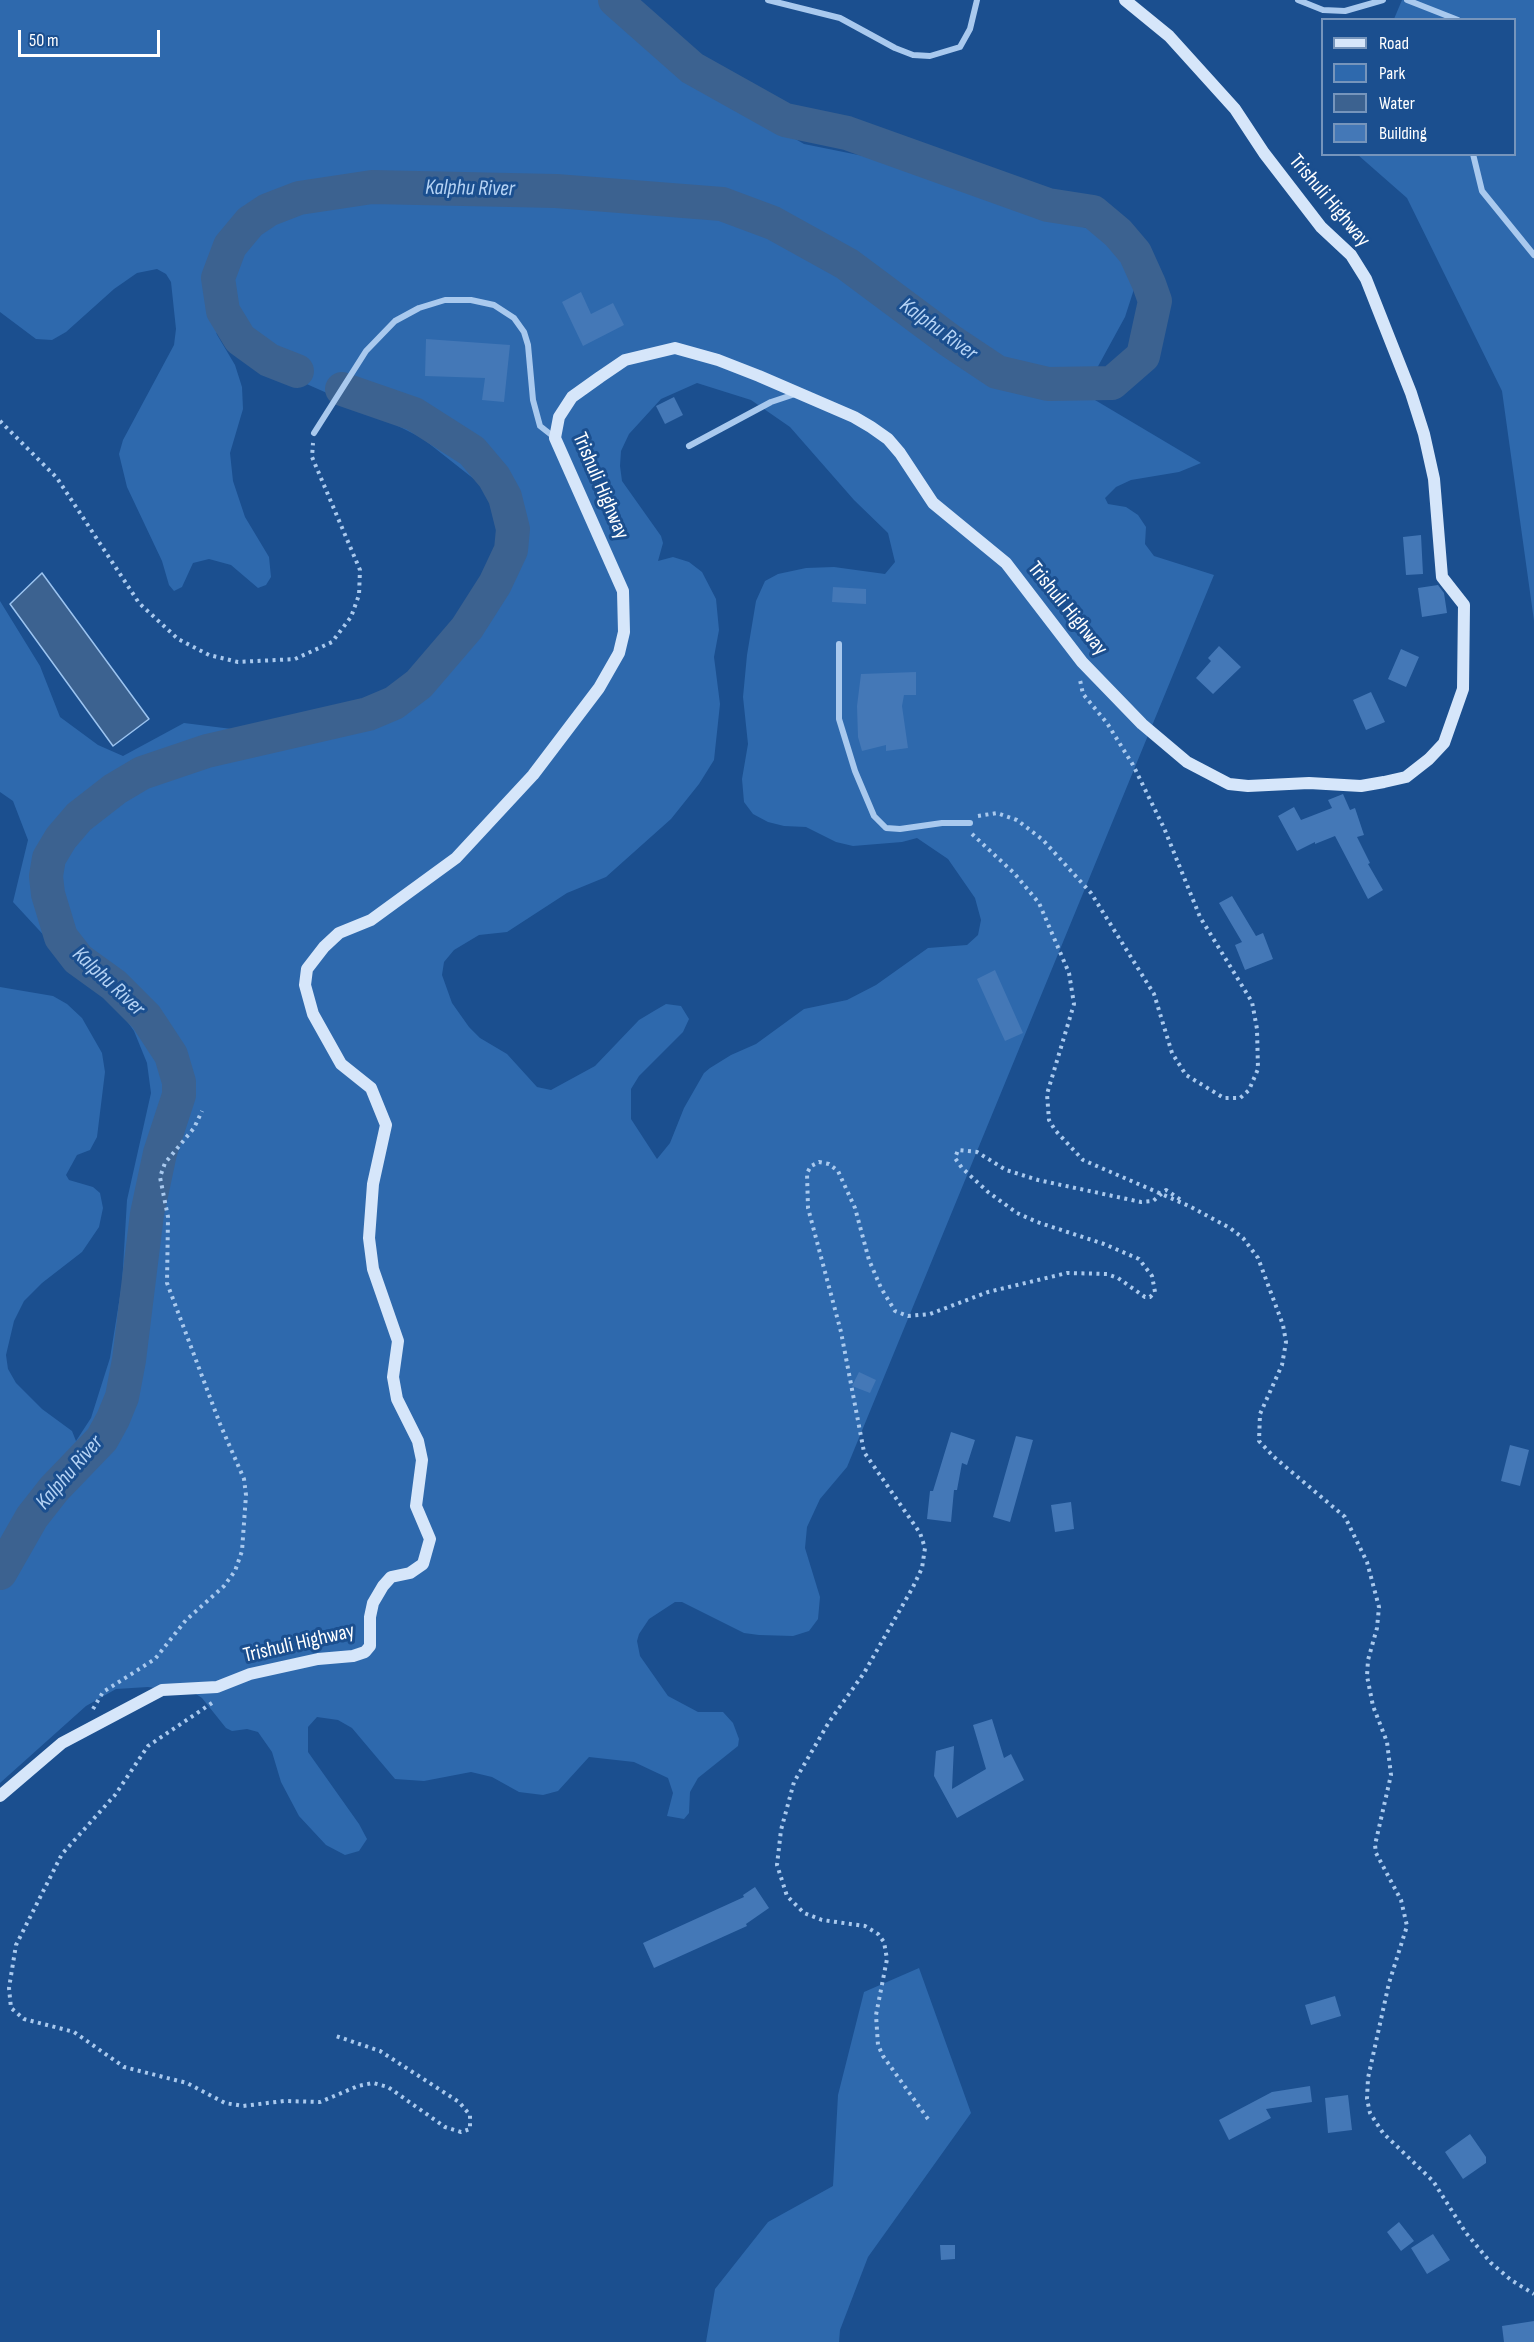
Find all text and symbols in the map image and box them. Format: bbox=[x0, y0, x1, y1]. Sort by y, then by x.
scale bar bbox=[21, 18, 164, 56]
legend bbox=[1321, 18, 1516, 156]
text: 50 m bbox=[29, 30, 59, 51]
text: Road bbox=[1379, 33, 1409, 54]
text: Park bbox=[1379, 63, 1405, 84]
text: Water bbox=[1379, 93, 1415, 114]
text: Building bbox=[1379, 123, 1427, 144]
street label: Trishuli Highway bbox=[1283, 150, 1375, 252]
water label: Kalphu River bbox=[425, 175, 515, 203]
water label: Kalphu River bbox=[894, 293, 982, 367]
street label: Trishuli Highway bbox=[566, 429, 634, 543]
street label: Trishuli Highway bbox=[1022, 557, 1112, 661]
water label: Kalphu River bbox=[66, 942, 150, 1022]
water label: Kalphu River bbox=[31, 1431, 109, 1515]
street label: Trishuli Highway bbox=[241, 1619, 357, 1669]

